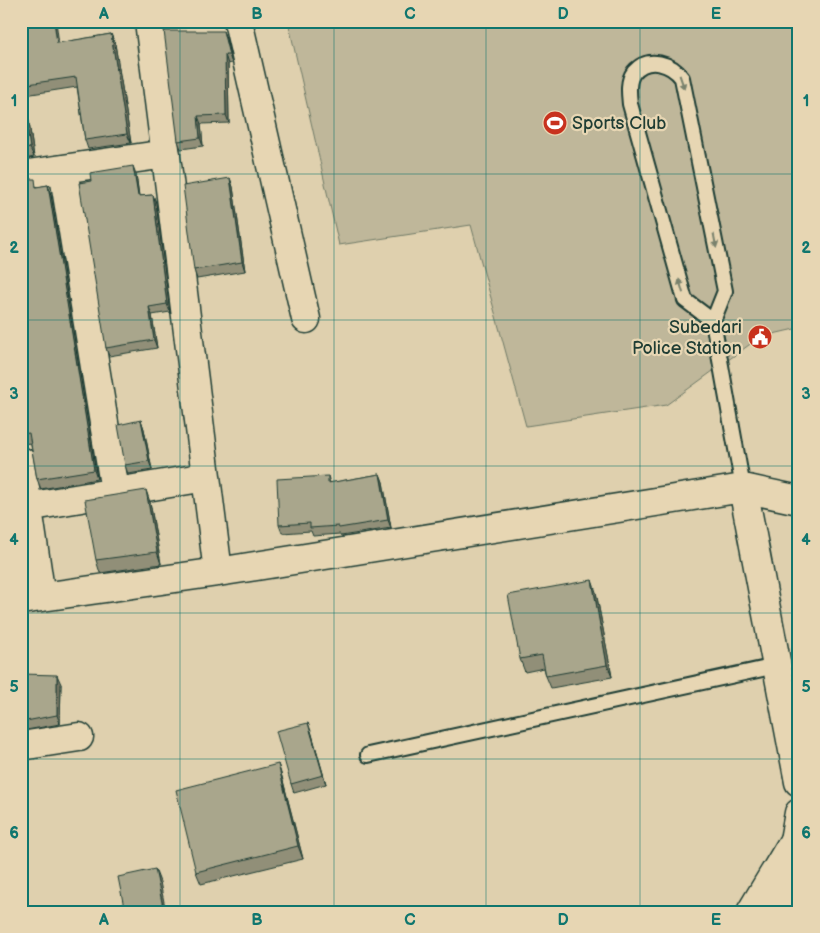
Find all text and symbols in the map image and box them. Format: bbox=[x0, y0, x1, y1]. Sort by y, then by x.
text: A bbox=[98, 5, 109, 24]
text: B bbox=[251, 5, 263, 24]
text: C bbox=[404, 5, 416, 24]
text: D bbox=[557, 5, 569, 24]
text: E bbox=[711, 5, 721, 24]
one-way arrow bbox=[678, 75, 686, 90]
text: 1 bbox=[11, 92, 17, 111]
text: 1 bbox=[803, 92, 809, 111]
sports icon: Sports Club bbox=[542, 110, 568, 136]
place label: Sports Club bbox=[572, 113, 666, 134]
one-way arrow bbox=[711, 234, 719, 249]
text: 2 bbox=[9, 239, 19, 258]
text: 2 bbox=[801, 239, 811, 258]
one-way arrow bbox=[677, 279, 685, 294]
place label: Subedari Police Station bbox=[632, 317, 742, 359]
public building icon: Subedari Police Station bbox=[747, 324, 773, 350]
text: 3 bbox=[9, 385, 19, 404]
text: 3 bbox=[801, 385, 811, 404]
text: 4 bbox=[9, 531, 19, 550]
text: 4 bbox=[801, 531, 811, 550]
text: 5 bbox=[9, 678, 19, 697]
text: 5 bbox=[801, 678, 811, 697]
text: 6 bbox=[9, 824, 19, 843]
text: 6 bbox=[801, 824, 811, 843]
text: A bbox=[98, 911, 109, 930]
text: B bbox=[251, 911, 263, 930]
text: C bbox=[404, 911, 416, 930]
text: D bbox=[557, 911, 569, 930]
text: E bbox=[711, 911, 721, 930]

